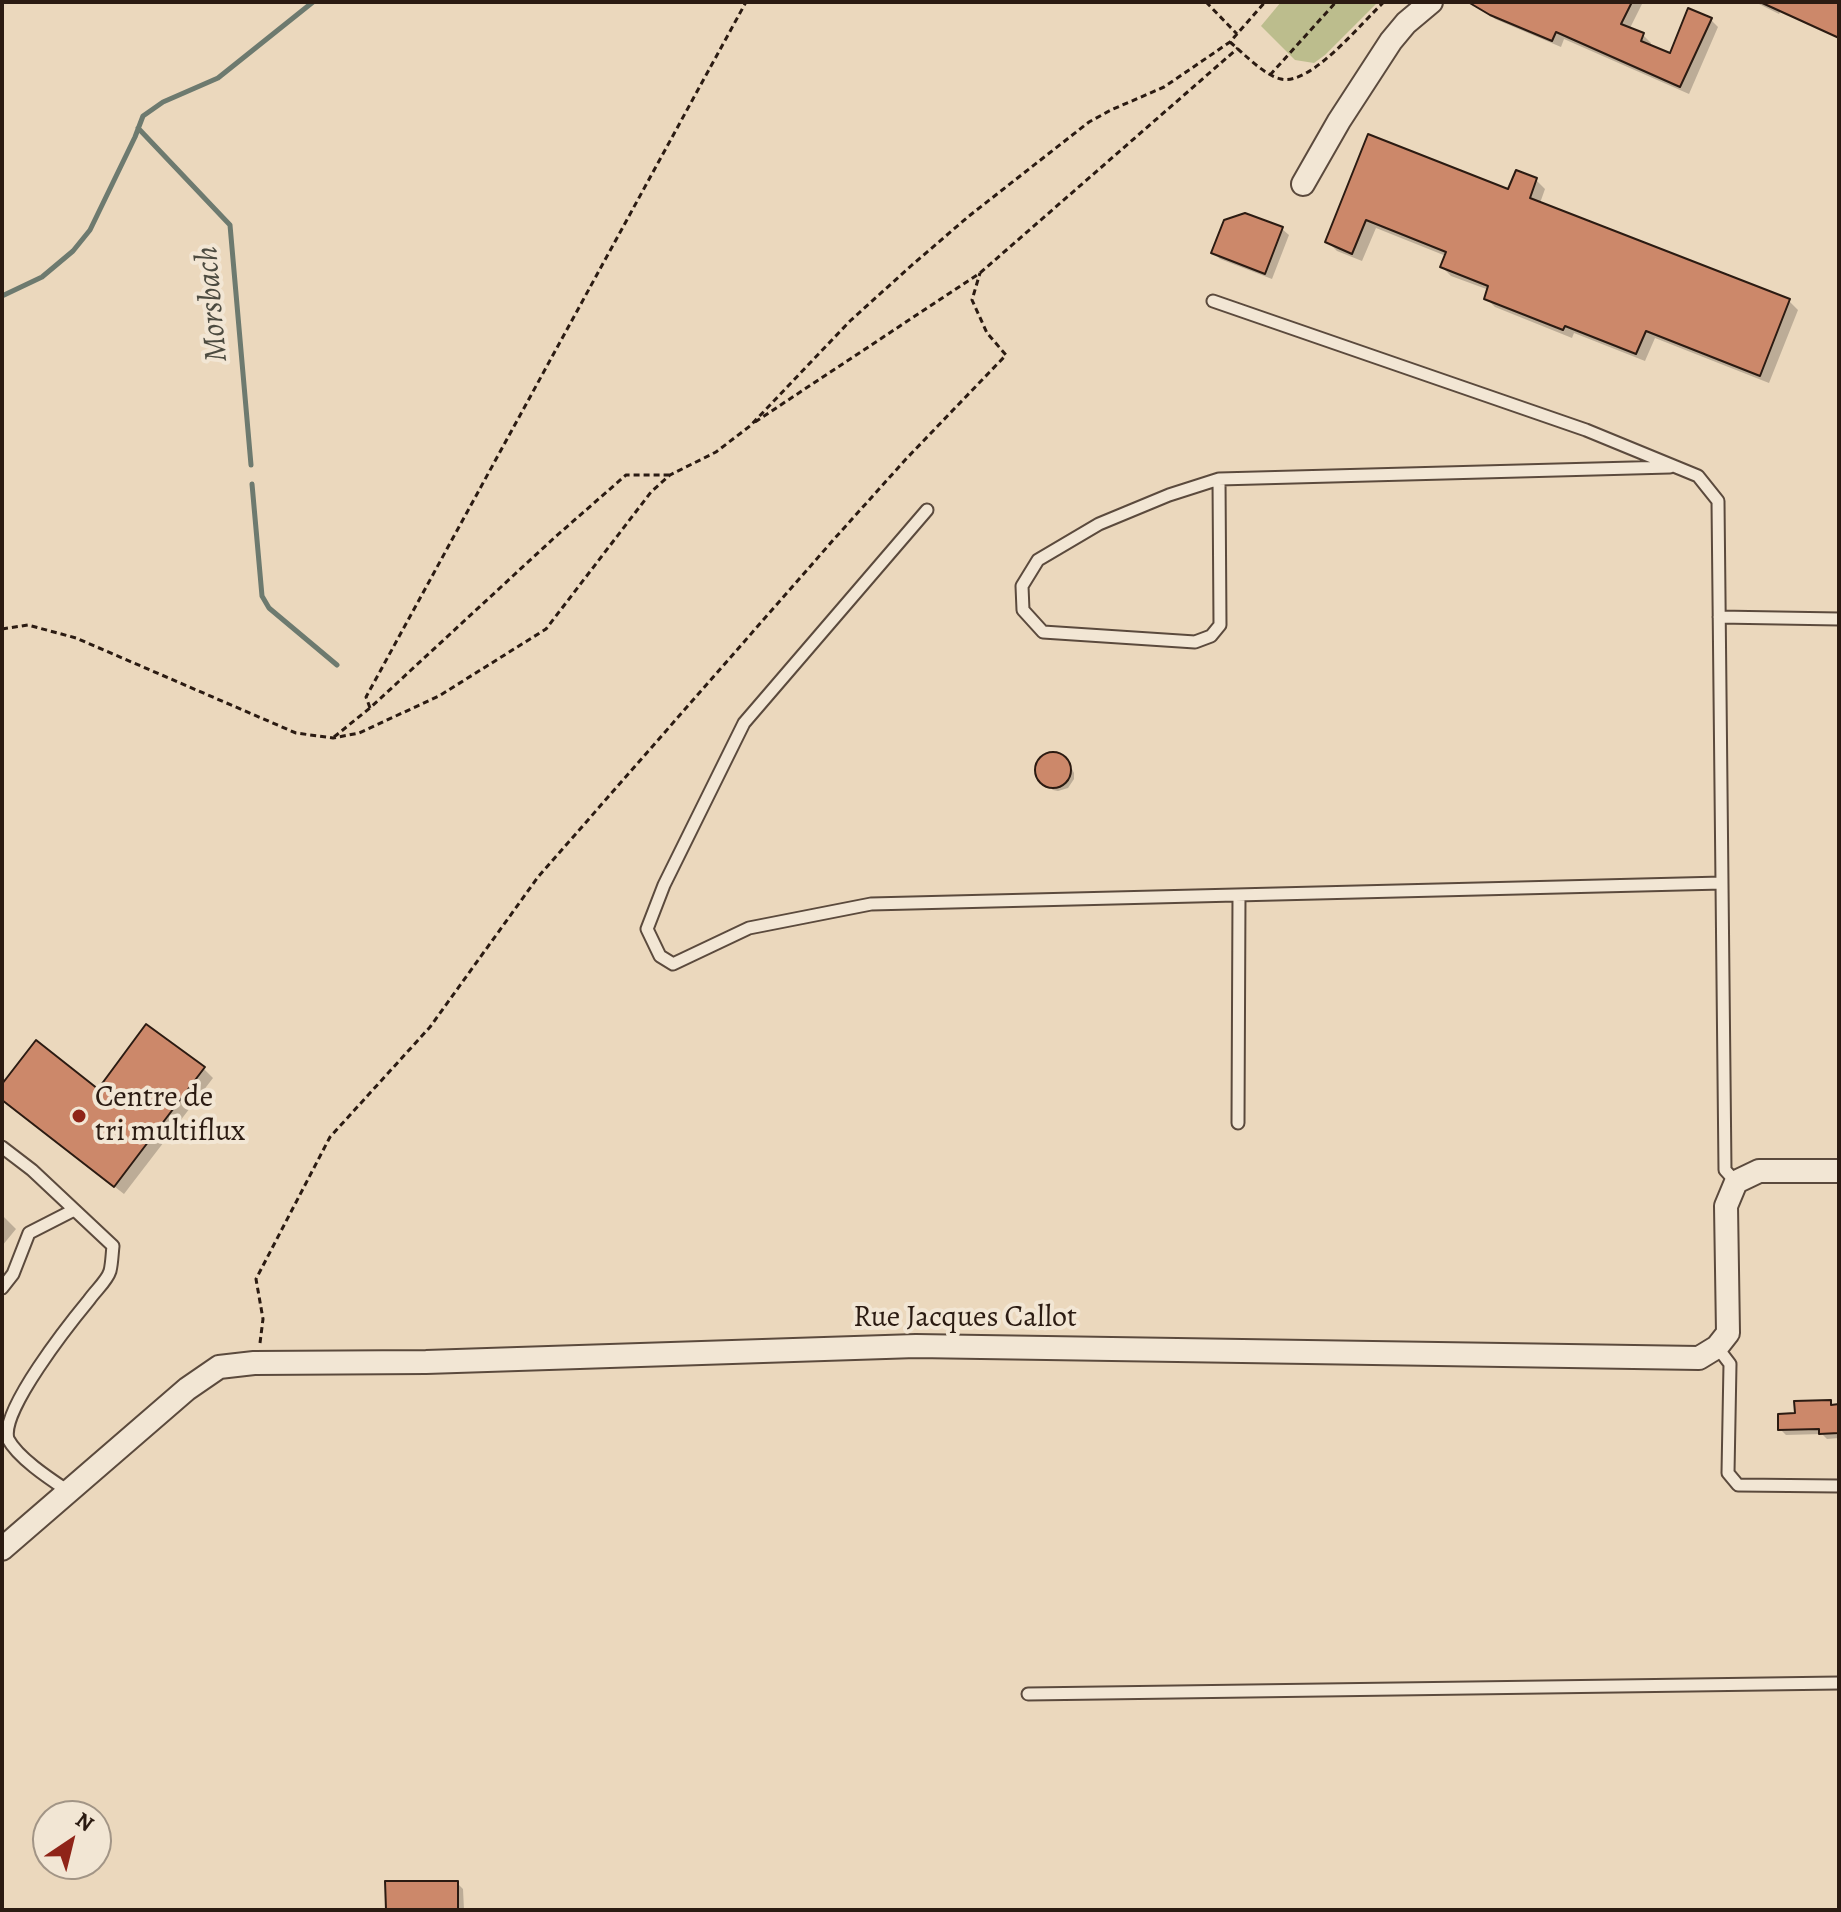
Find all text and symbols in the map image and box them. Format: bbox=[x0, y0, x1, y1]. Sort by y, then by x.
water label: Morsbach bbox=[189, 244, 237, 364]
place label: Centre de tri multiflux bbox=[95, 1081, 245, 1152]
marker: Centre de tri multiflux bbox=[70, 1107, 88, 1125]
street label: Rue Jacques Callot bbox=[853, 1301, 1077, 1337]
north arrow bbox=[32, 1800, 112, 1880]
text: N bbox=[69, 1805, 100, 1839]

